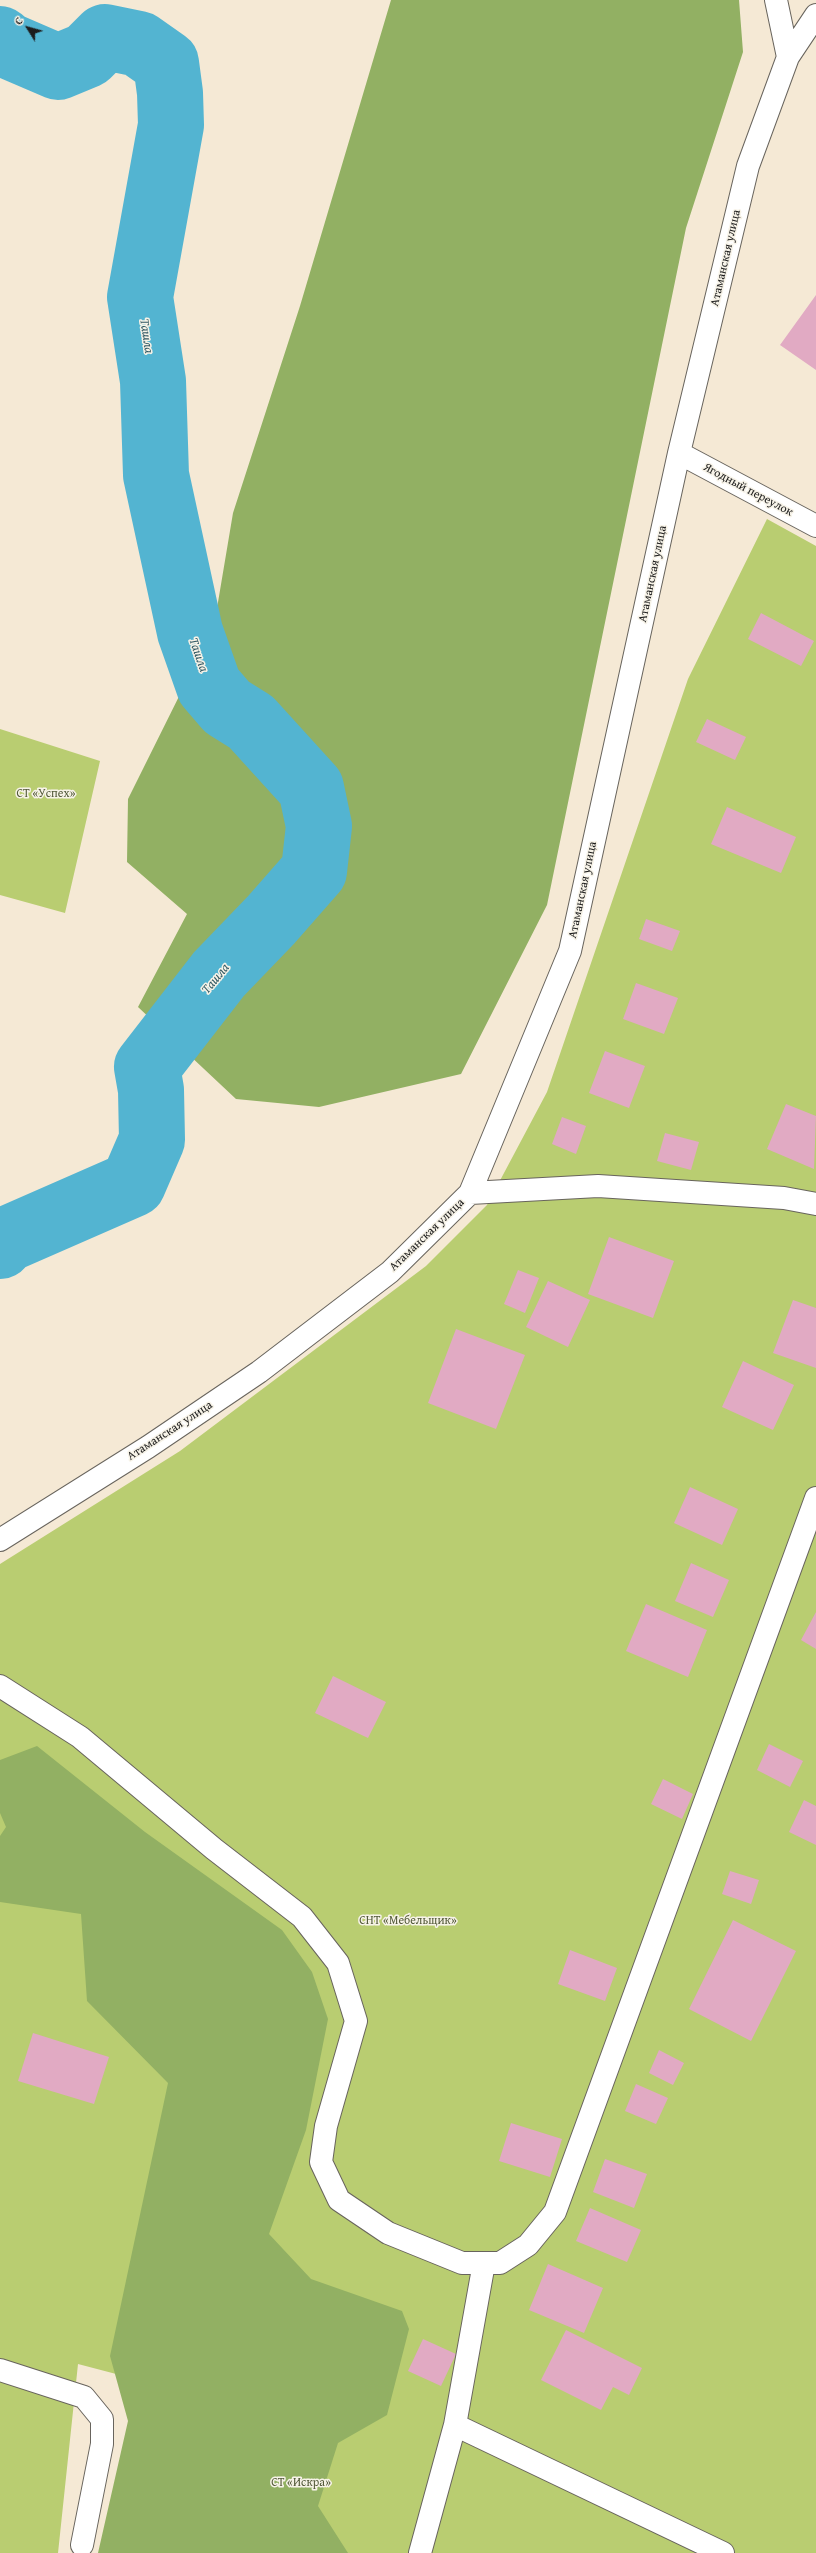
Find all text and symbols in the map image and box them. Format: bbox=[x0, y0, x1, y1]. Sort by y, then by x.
north arrow bbox=[8, 8, 48, 48]
text: С bbox=[10, 13, 27, 28]
street label: Атаманская улица bbox=[708, 208, 744, 308]
water label: Ташла bbox=[136, 318, 156, 354]
street label: Ягодный переулок bbox=[701, 460, 795, 520]
street label: Атаманская улица bbox=[636, 524, 670, 624]
water label: Ташла bbox=[185, 636, 211, 674]
park label: СТ «Успех» bbox=[17, 787, 75, 801]
street label: Атаманская улица bbox=[566, 840, 600, 940]
water label: Ташла bbox=[199, 961, 233, 997]
street label: Атаманская улица bbox=[387, 1196, 467, 1274]
street label: Атаманская улица bbox=[125, 1398, 215, 1464]
park label: СНТ «Мебельщик» bbox=[359, 1914, 457, 1928]
park label: СТ «Искра» bbox=[271, 2476, 331, 2490]

